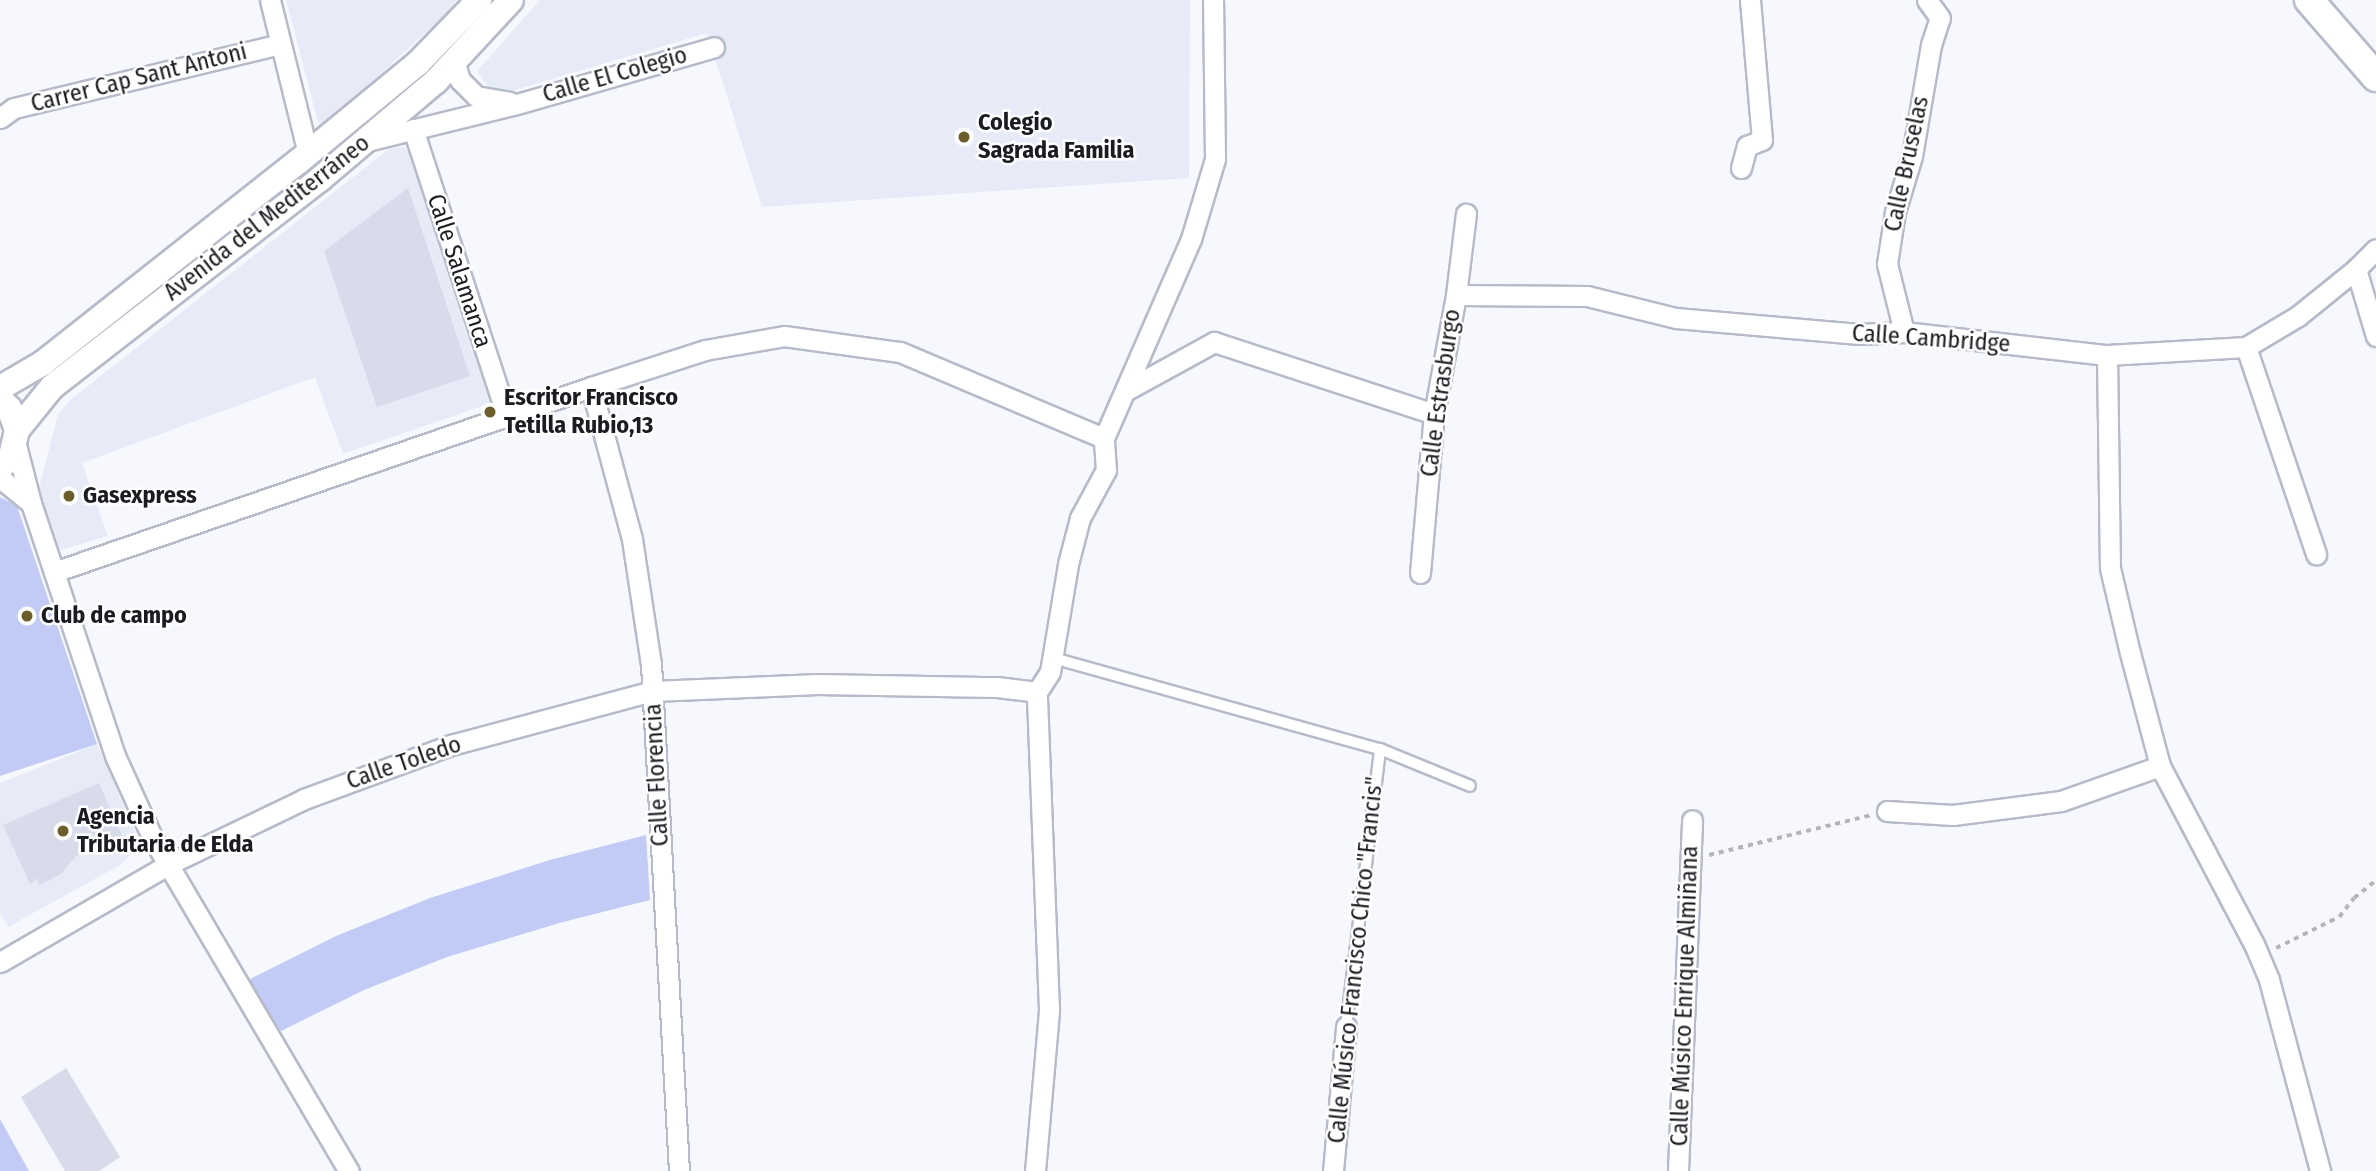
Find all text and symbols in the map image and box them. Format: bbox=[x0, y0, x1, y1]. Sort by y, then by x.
street label: Carrer Cap Sant Antoni bbox=[28, 37, 250, 119]
street label: Calle El Colegio bbox=[539, 41, 691, 109]
street label: Calle Bruselas bbox=[1879, 94, 1935, 234]
place label: Colegio Sagrada Familia bbox=[978, 109, 1134, 165]
street label: Avenida del Mediterráneo bbox=[159, 129, 375, 307]
marker: Colegio Sagrada Familia bbox=[956, 129, 972, 145]
street label: Calle Salamanca bbox=[421, 191, 497, 351]
street label: Calle Estrasburgo bbox=[1415, 307, 1467, 479]
street label: Calle Cambridge bbox=[1851, 319, 2011, 359]
place label: Escritor Francisco Tetilla Rubio,13 bbox=[504, 384, 678, 440]
marker: Escritor Francisco Tetilla Rubio,13 bbox=[482, 404, 498, 420]
place label: Gasexpress bbox=[83, 482, 197, 510]
marker: Gasexpress bbox=[61, 488, 77, 504]
place label: Club de campo bbox=[41, 602, 187, 630]
marker: Club de campo bbox=[19, 608, 35, 624]
street label: Calle Florencia bbox=[639, 703, 675, 847]
street label: Calle Toledo bbox=[343, 730, 465, 796]
street label: Calle Músico Francisco Chico "Francis" bbox=[1322, 775, 1390, 1145]
place label: Agencia Tributaria de Elda bbox=[77, 803, 253, 859]
marker: Agencia Tributaria de Elda bbox=[55, 823, 71, 839]
street label: Calle Músico Enrique Almiñana bbox=[1665, 845, 1705, 1147]

